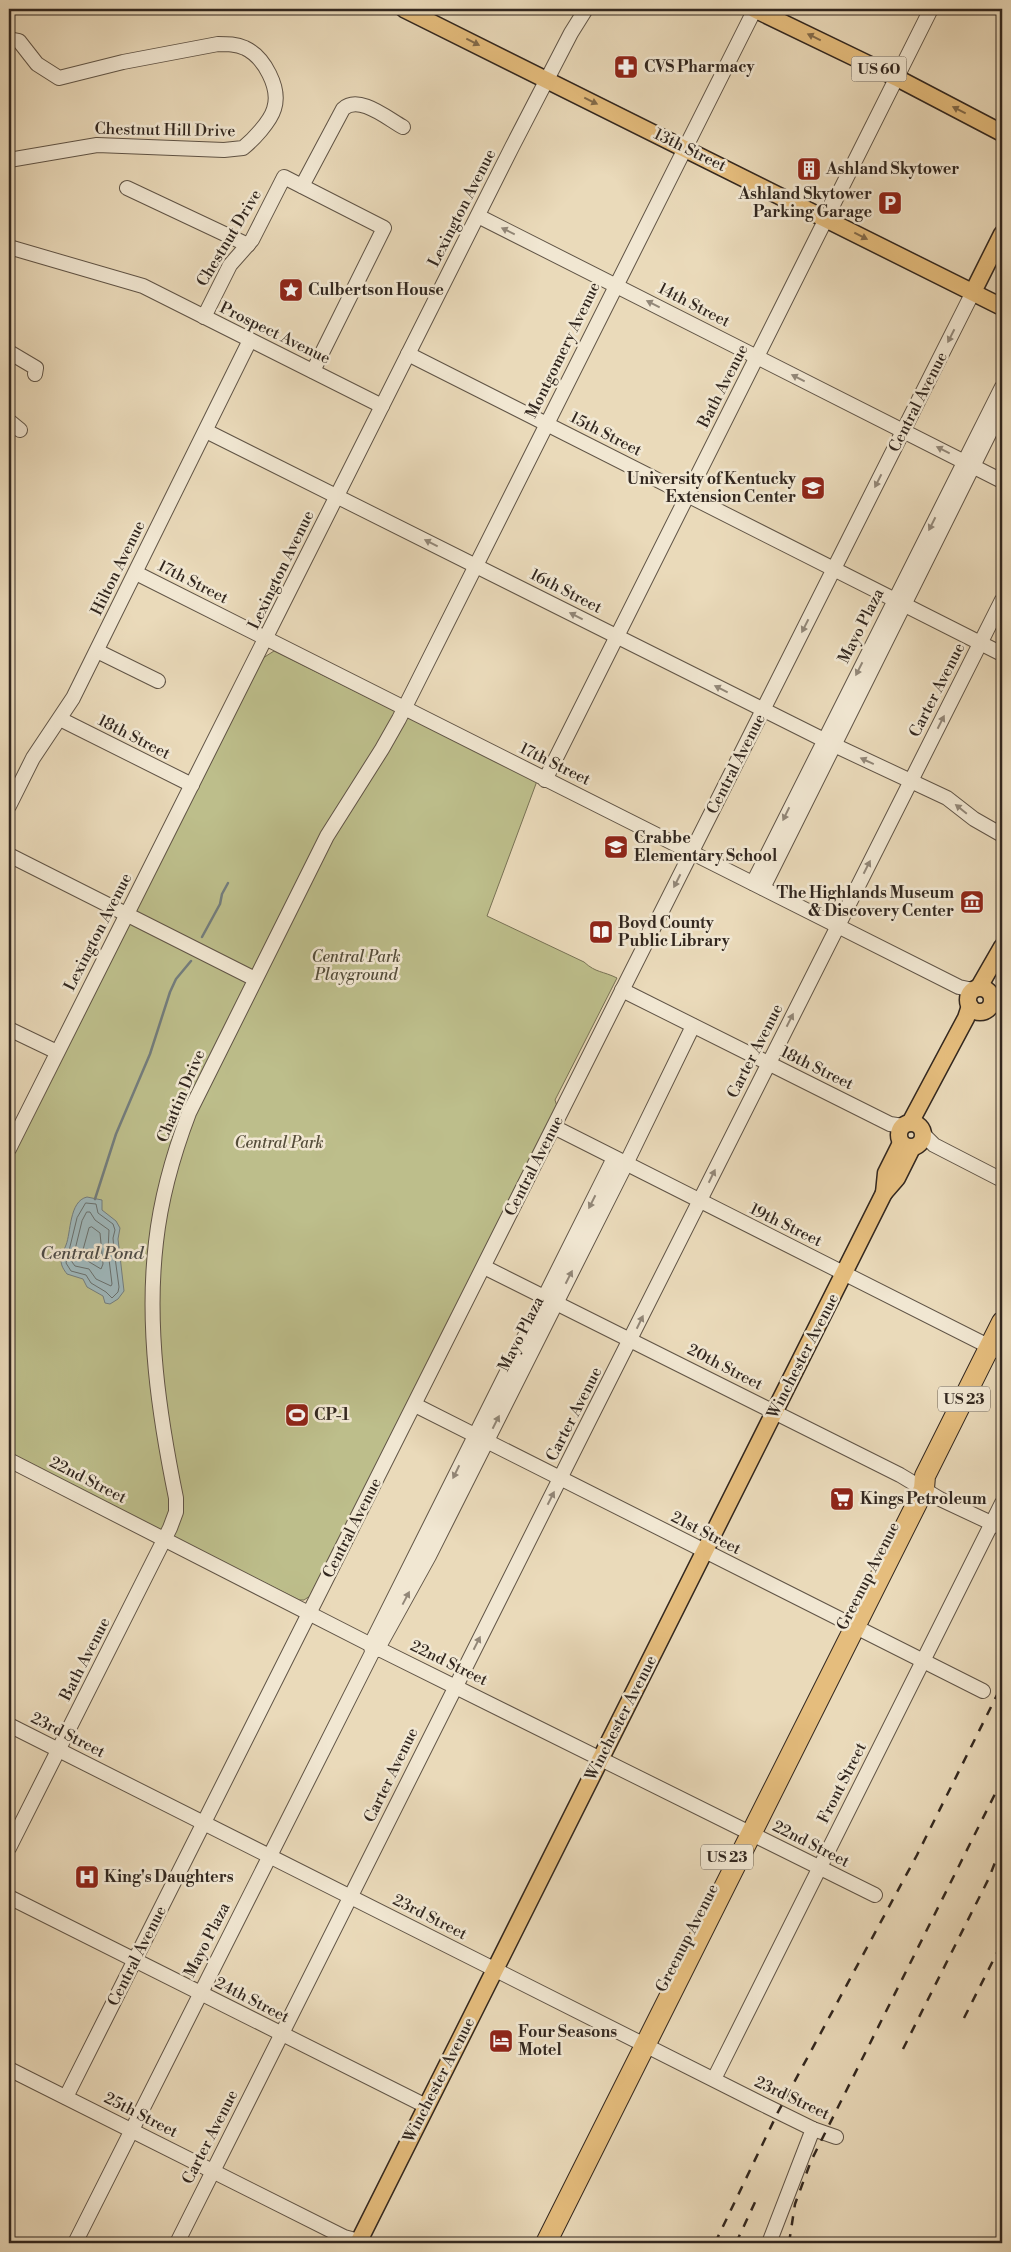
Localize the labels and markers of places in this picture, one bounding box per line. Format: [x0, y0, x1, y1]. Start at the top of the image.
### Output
pharmacy icon: CVS Pharmacy [613, 54, 639, 80]
place label: CVS Pharmacy [644, 57, 756, 77]
building icon: Ashland Skytower [796, 156, 822, 182]
place label: Ashland Skytower [825, 159, 959, 179]
place label: Ashland Skytower Parking Garage [738, 184, 872, 222]
parking icon: Ashland Skytower Parking Garage [877, 190, 903, 216]
place icon: Culbertson House [278, 277, 304, 303]
place label: Culbertson House [308, 280, 444, 300]
place label: University of Kentucky Extension Center [627, 469, 797, 507]
school or university icon: University of Kentucky Extension Center [800, 475, 826, 501]
place label: Crabbe Elementary School [634, 828, 778, 866]
school or university icon: Crabbe Elementary School [603, 834, 629, 860]
place label: The Highlands Museum & Discovery Center [777, 883, 954, 921]
museum icon: The Highlands Museum & Discovery Center [959, 889, 985, 915]
place label: Boyd County Public Library [618, 913, 731, 951]
library icon: Boyd County Public Library [588, 919, 614, 945]
sports icon: CP-1 [284, 1402, 310, 1428]
place label: CP-1 [314, 1405, 350, 1425]
supermarket icon: Kings Petroleum [829, 1486, 855, 1512]
place label: Kings Petroleum [860, 1489, 987, 1509]
hospital icon: King's Daughters [74, 1864, 100, 1890]
place label: King's Daughters [104, 1867, 234, 1887]
place label: Four Seasons Motel [518, 2022, 617, 2060]
hotel icon: Four Seasons Motel [488, 2028, 514, 2054]

